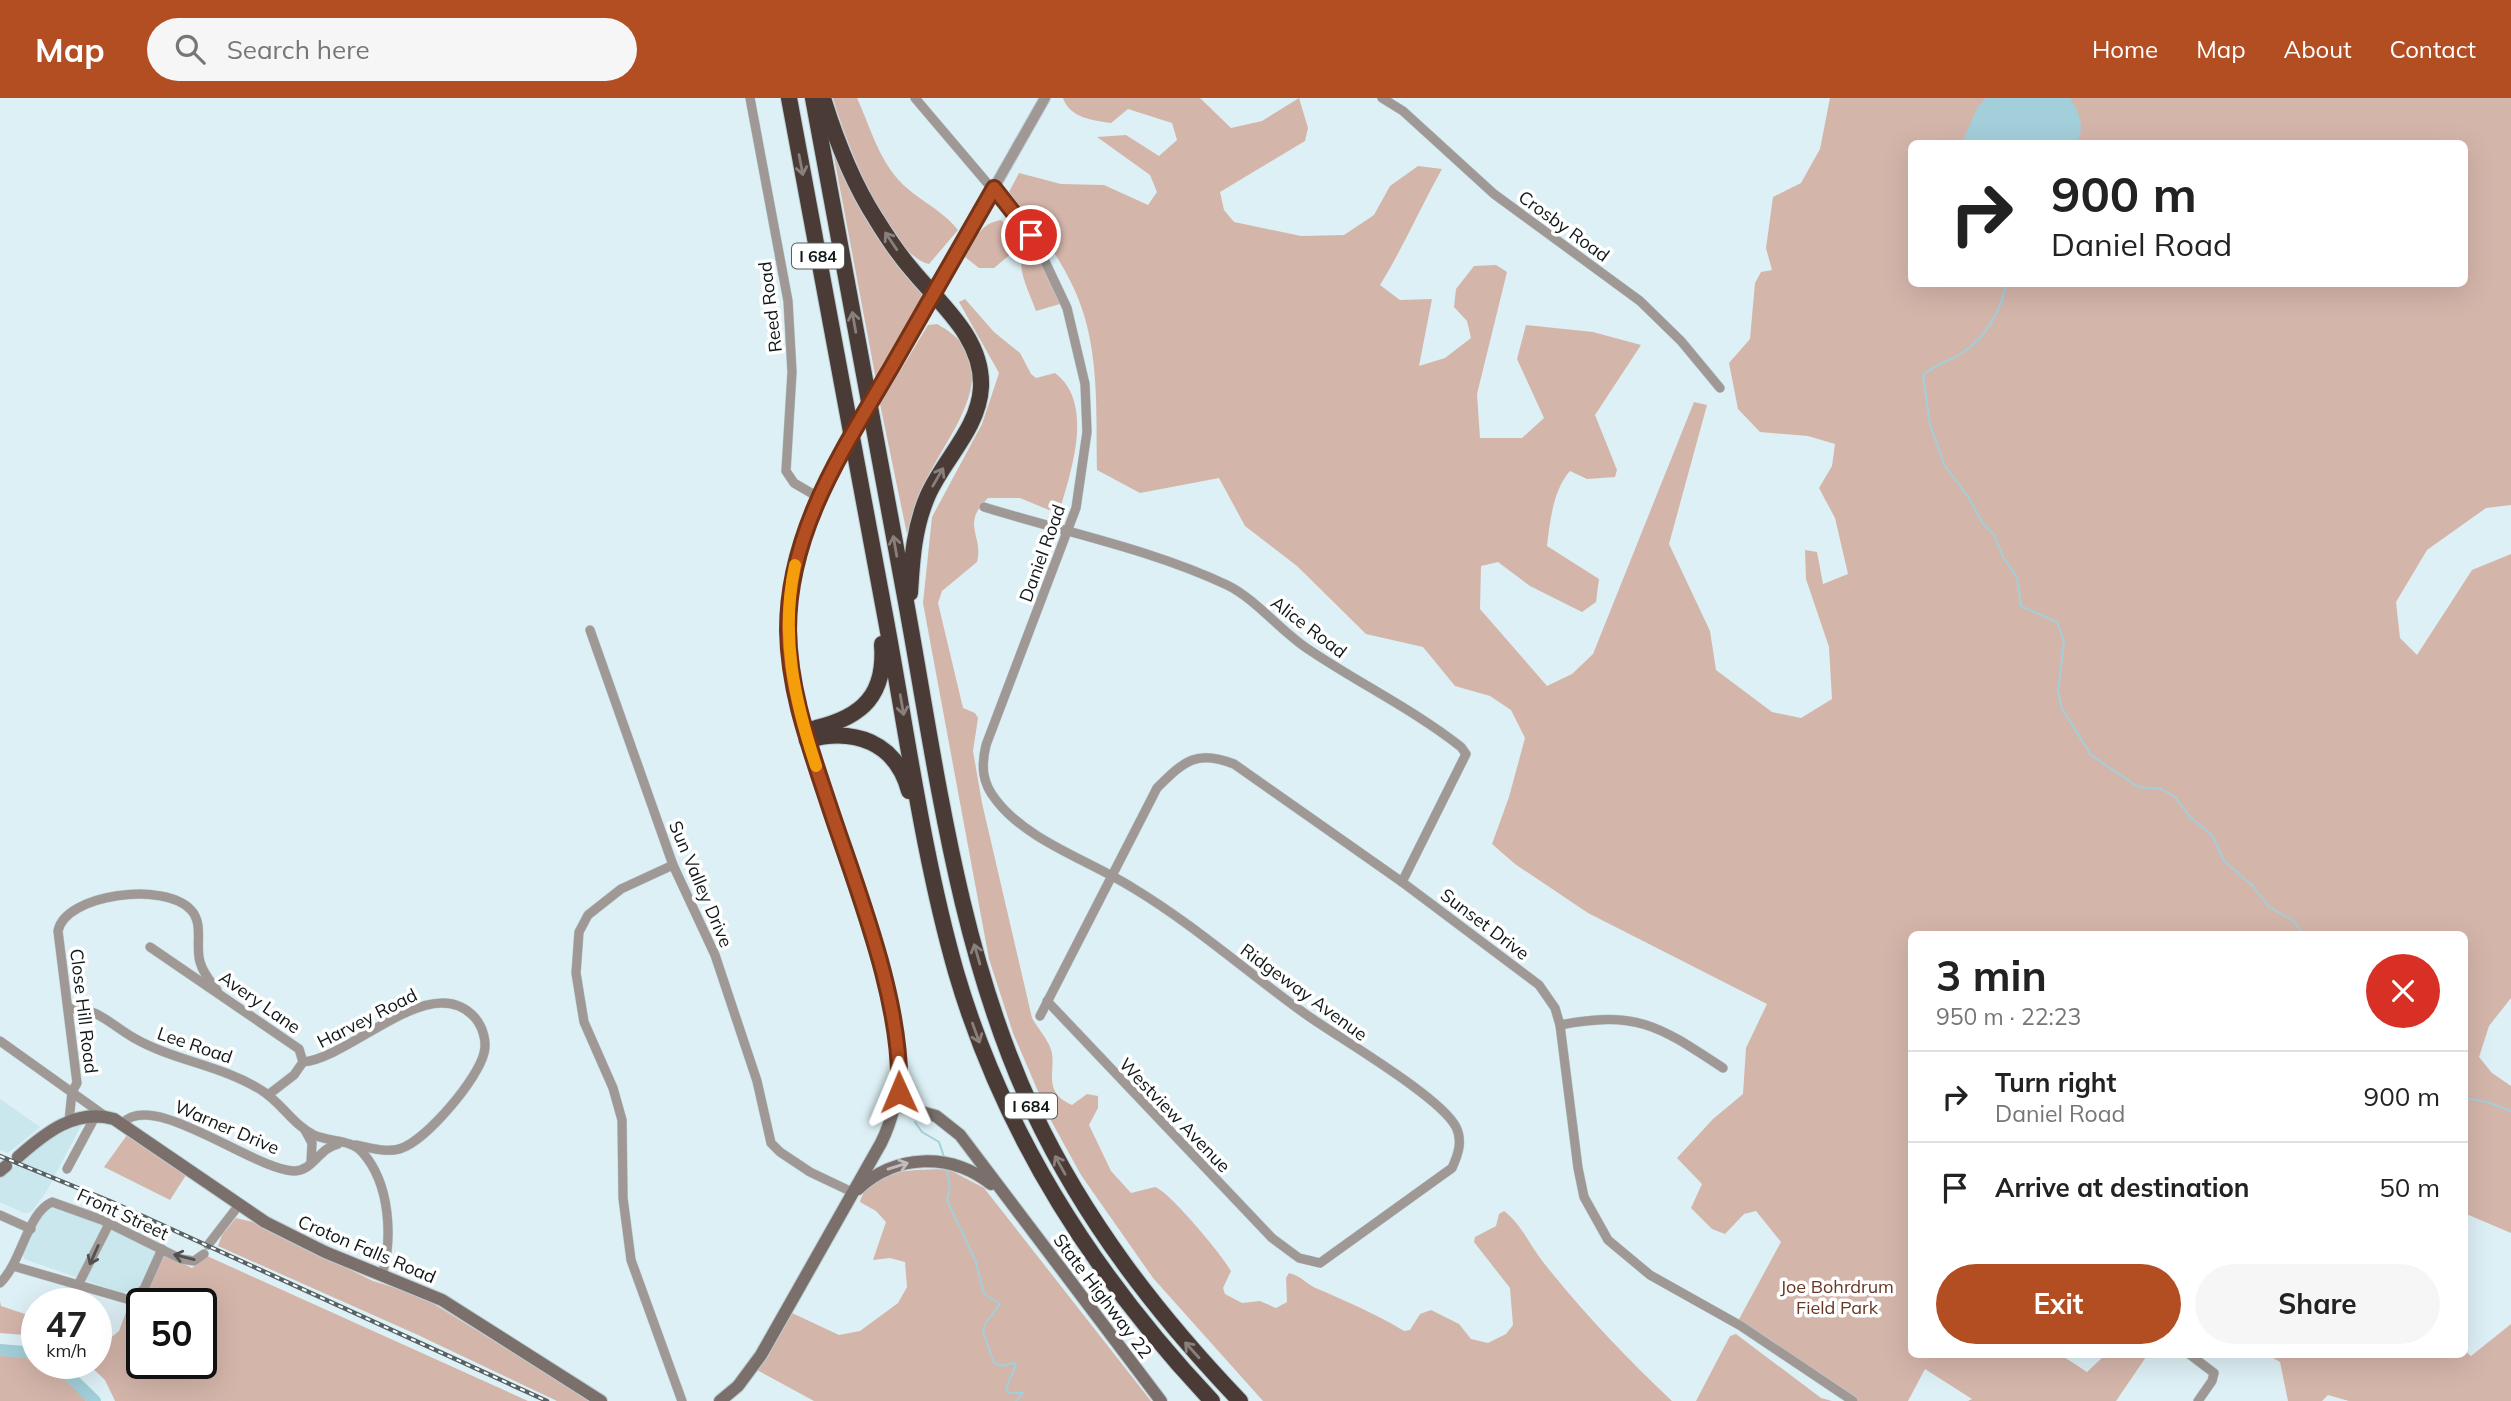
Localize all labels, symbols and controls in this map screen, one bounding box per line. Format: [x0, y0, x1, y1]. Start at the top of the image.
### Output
search box [147, 18, 637, 81]
text: Map [35, 29, 105, 70]
icon: search [171, 30, 209, 68]
text: Search here [227, 33, 370, 66]
text: Home [2092, 34, 2158, 64]
text: Map [2196, 34, 2246, 64]
text: About [2284, 34, 2352, 64]
text: Contact [2390, 34, 2476, 64]
one-way arrow [795, 153, 808, 176]
text: 900 m [2051, 163, 2197, 224]
icon: right [1936, 168, 2027, 259]
street label: Crosby Road [1514, 185, 1614, 267]
pin [1001, 205, 1061, 265]
icon: arrive [1012, 216, 1050, 254]
text: Daniel Road [2051, 224, 2232, 264]
one-way arrow [884, 232, 898, 252]
road number: I 684 [792, 244, 844, 268]
street label: Reed Road [753, 260, 787, 354]
one-way arrow [847, 312, 860, 334]
one-way arrow [931, 467, 945, 487]
street label: Daniel Road [1014, 501, 1070, 605]
one-way arrow [888, 535, 902, 558]
street label: Alice Road [1266, 591, 1352, 663]
one-way arrow [895, 693, 909, 716]
street label: Sun Valley Drive [664, 817, 738, 951]
street label: Sunset Drive [1436, 883, 1534, 965]
street label: Ridgeway Avenue [1236, 938, 1372, 1046]
one-way arrow [970, 943, 983, 965]
street label: Close Hill Road [65, 947, 103, 1075]
text: 3 min [1936, 949, 2047, 1002]
button: close [2366, 954, 2440, 1028]
street label: Avery Lane [215, 966, 305, 1038]
street label: Harvey Road [313, 983, 421, 1053]
text: 950 m · 22:23 [1936, 1002, 2081, 1031]
street label: Lee Road [154, 1021, 236, 1069]
one-way arrow [971, 1021, 984, 1043]
street label: Westview Avenue [1114, 1053, 1236, 1177]
position arrow [862, 1055, 936, 1129]
text: Turn right [1995, 1066, 2116, 1099]
icon: right [1936, 1078, 1974, 1116]
text: 900 m [2364, 1080, 2440, 1113]
road number: I 684 [1005, 1094, 1057, 1118]
street label: Warner Drive [171, 1095, 283, 1159]
text: Daniel Road [1995, 1099, 2125, 1128]
one-way arrow [1053, 1155, 1067, 1175]
one-way arrow [886, 1159, 908, 1171]
icon: arrive [1936, 1169, 1974, 1207]
text: Arrive at destination [1995, 1171, 2250, 1204]
text: 50 m [2379, 1171, 2440, 1204]
street label: Front Street [74, 1183, 172, 1245]
street label: Croton Falls Road [295, 1210, 439, 1288]
street label: State Highway 22 [1049, 1229, 1157, 1363]
one-way arrow [87, 1244, 100, 1266]
one-way arrow [173, 1250, 195, 1263]
button: Exit [1936, 1264, 2181, 1344]
button: Share [2195, 1264, 2440, 1344]
park label: Joe Bohrdrum Field Park [1780, 1275, 1894, 1319]
speed limit sign: 50 [126, 1288, 217, 1379]
text: 47 [45, 1302, 88, 1346]
text: km/h [46, 1339, 87, 1362]
one-way arrow [1184, 1341, 1200, 1359]

